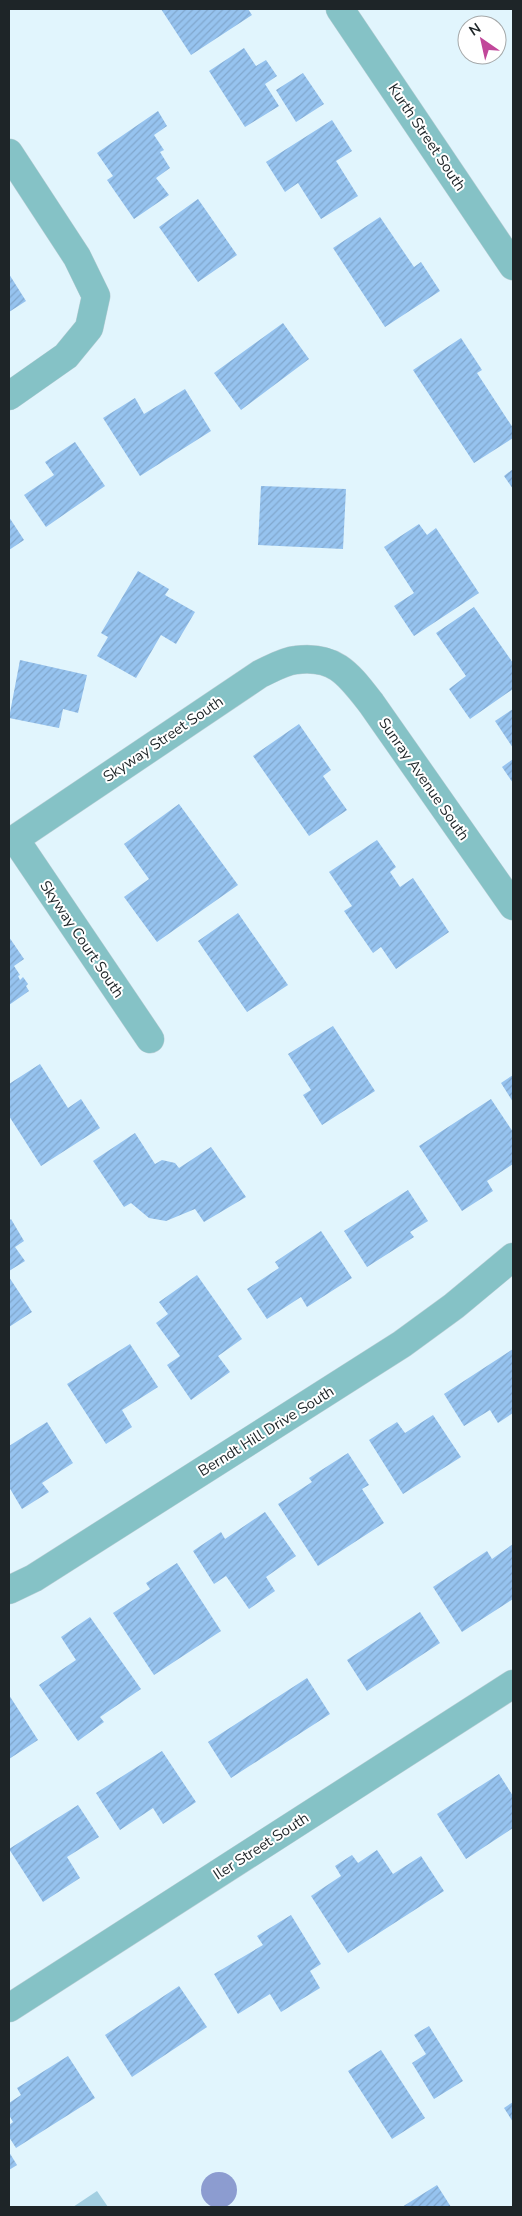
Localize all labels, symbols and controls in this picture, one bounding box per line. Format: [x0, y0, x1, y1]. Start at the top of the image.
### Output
north arrow [457, 15, 507, 65]
text: N [465, 19, 485, 40]
street label: Kurth Street South [384, 79, 470, 195]
street label: Skyway Street South [99, 691, 227, 787]
street label: Sunray Avenue South [374, 714, 474, 844]
street label: Skyway Court South [35, 876, 129, 1002]
street label: Berndt Hill Drive South [194, 1381, 338, 1481]
street label: Iler Street South [209, 1808, 313, 1884]

